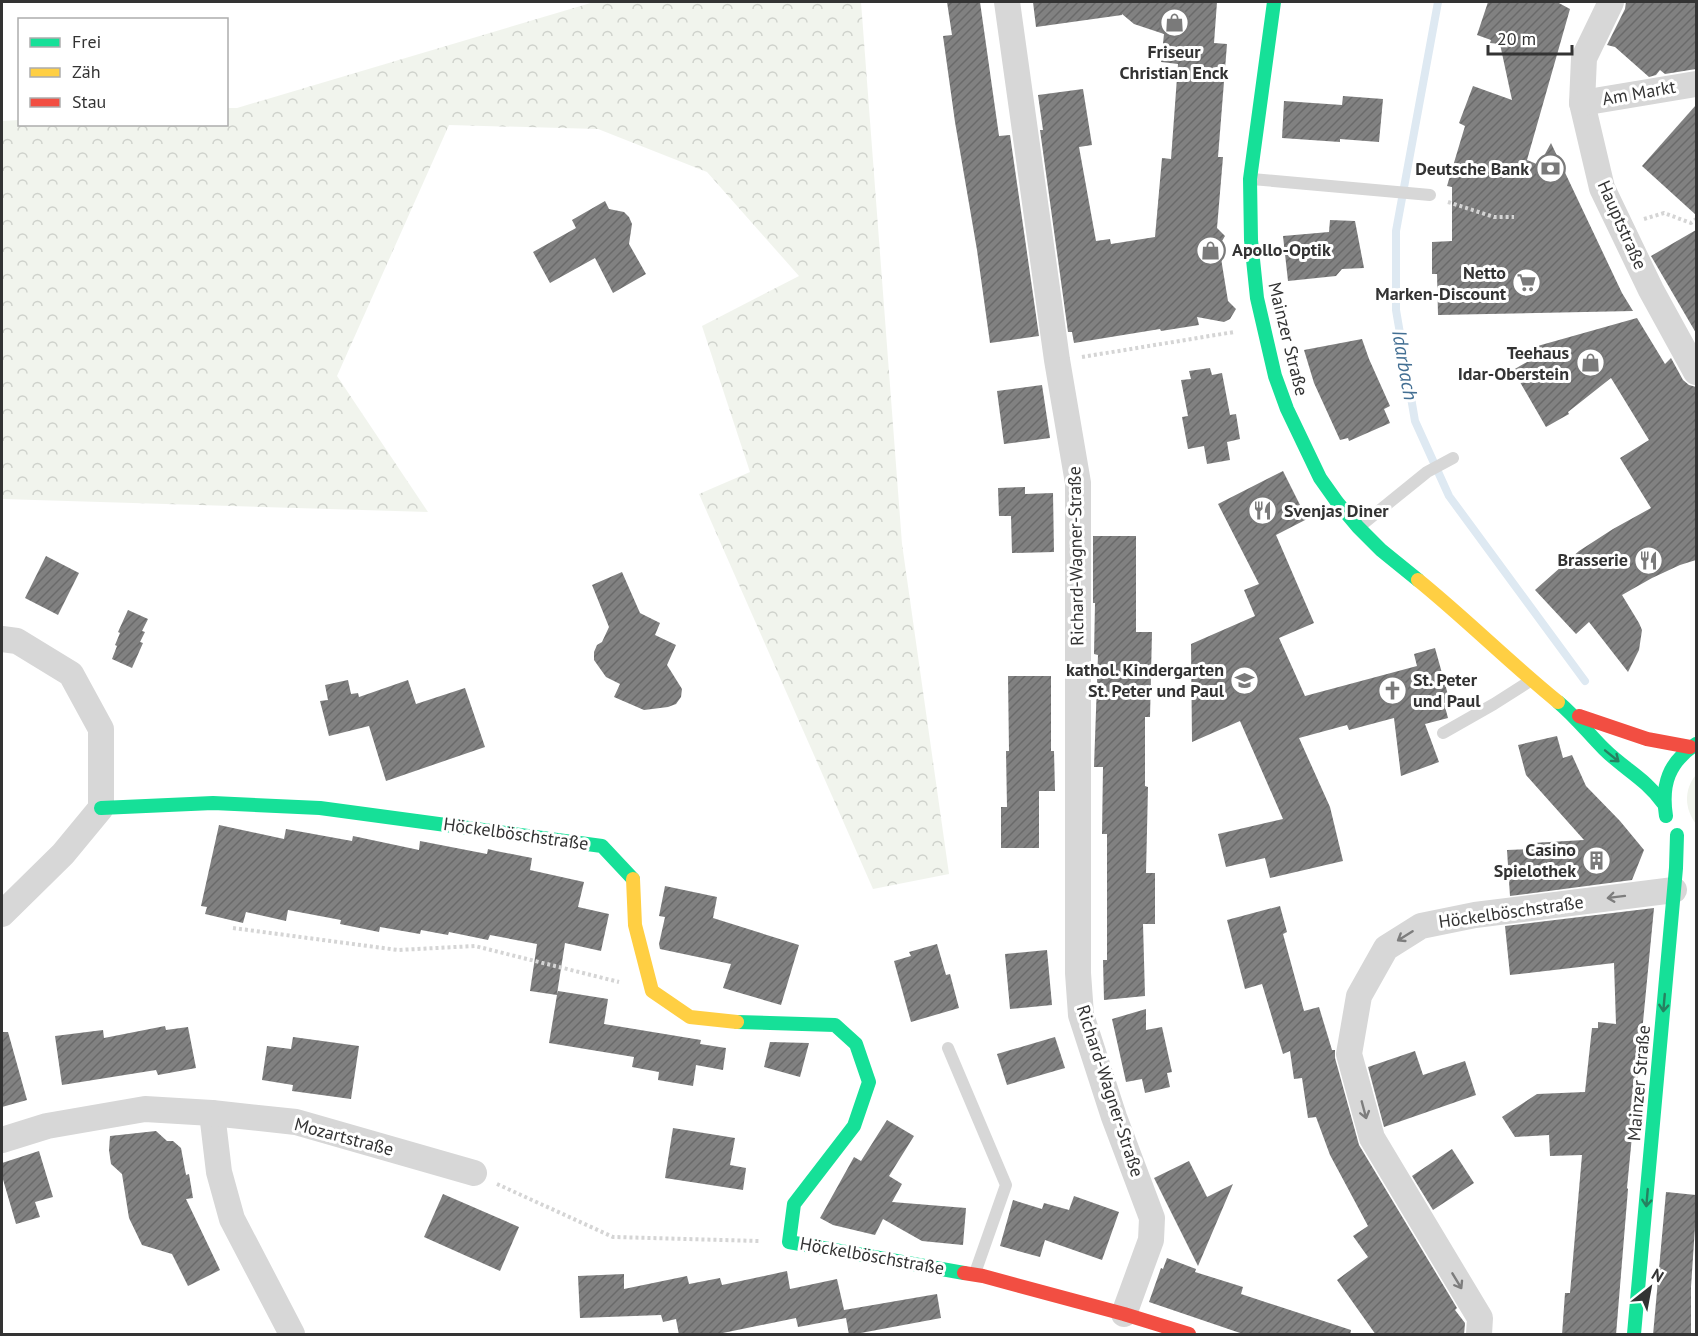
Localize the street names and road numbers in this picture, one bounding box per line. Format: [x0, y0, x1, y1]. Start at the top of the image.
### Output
street label: Am Markt [1600, 75, 1677, 110]
street label: Hauptstraße [1593, 177, 1652, 273]
street label: Mainzer Straße [1263, 280, 1314, 398]
street label: Richard-Wagner-Straße [1062, 466, 1089, 646]
street label: Höckelböschstraße [442, 812, 590, 855]
street label: Höckelböschstraße [1437, 890, 1585, 933]
street label: Richard-Wagner-Straße [1072, 1002, 1149, 1180]
street label: Mainzer Straße [1622, 1024, 1655, 1142]
street label: Mozartstraße [292, 1112, 396, 1161]
street label: Höckelböschstraße [798, 1231, 946, 1280]

